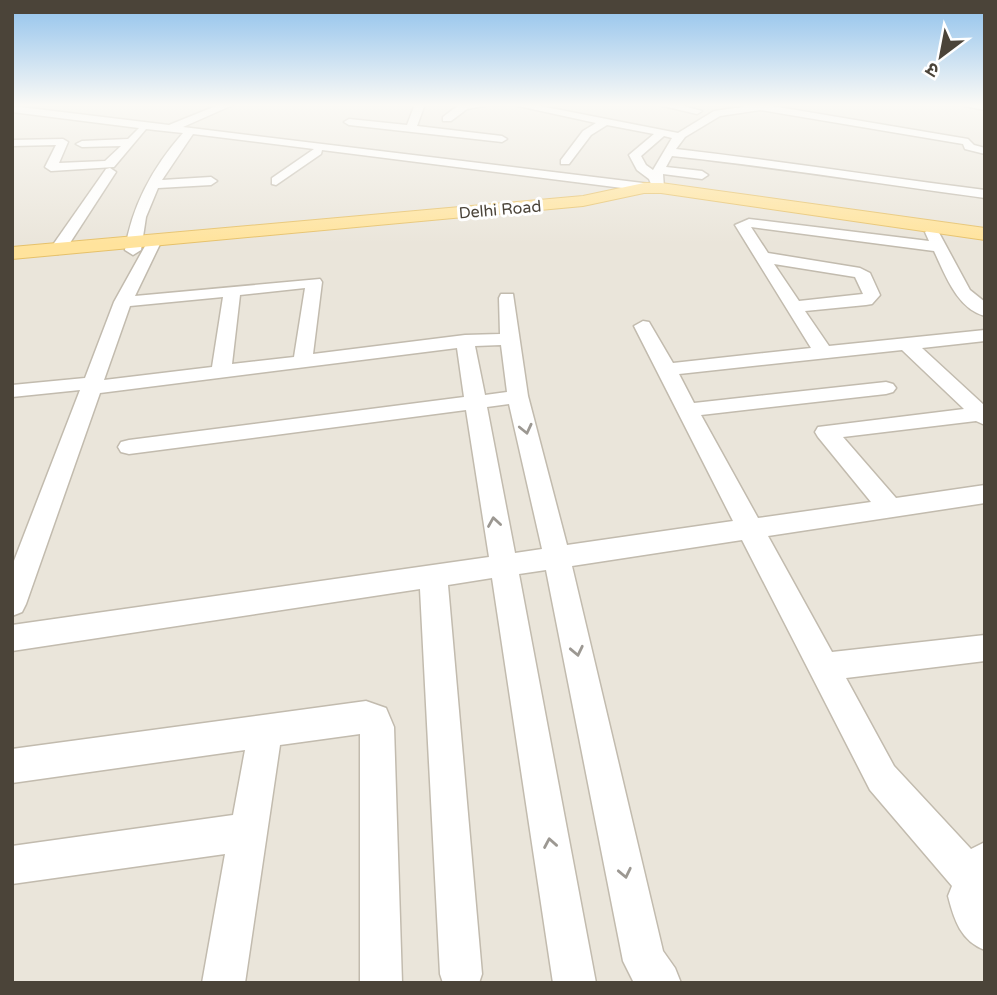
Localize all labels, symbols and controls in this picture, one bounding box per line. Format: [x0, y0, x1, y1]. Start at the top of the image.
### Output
north arrow [906, 21, 976, 91]
text: उ [921, 57, 943, 82]
street label: Delhi Road [458, 196, 542, 224]
one-way arrow [518, 423, 532, 435]
one-way arrow [487, 517, 502, 528]
one-way arrow [569, 645, 583, 657]
one-way arrow [543, 837, 558, 849]
one-way arrow [617, 867, 632, 879]

